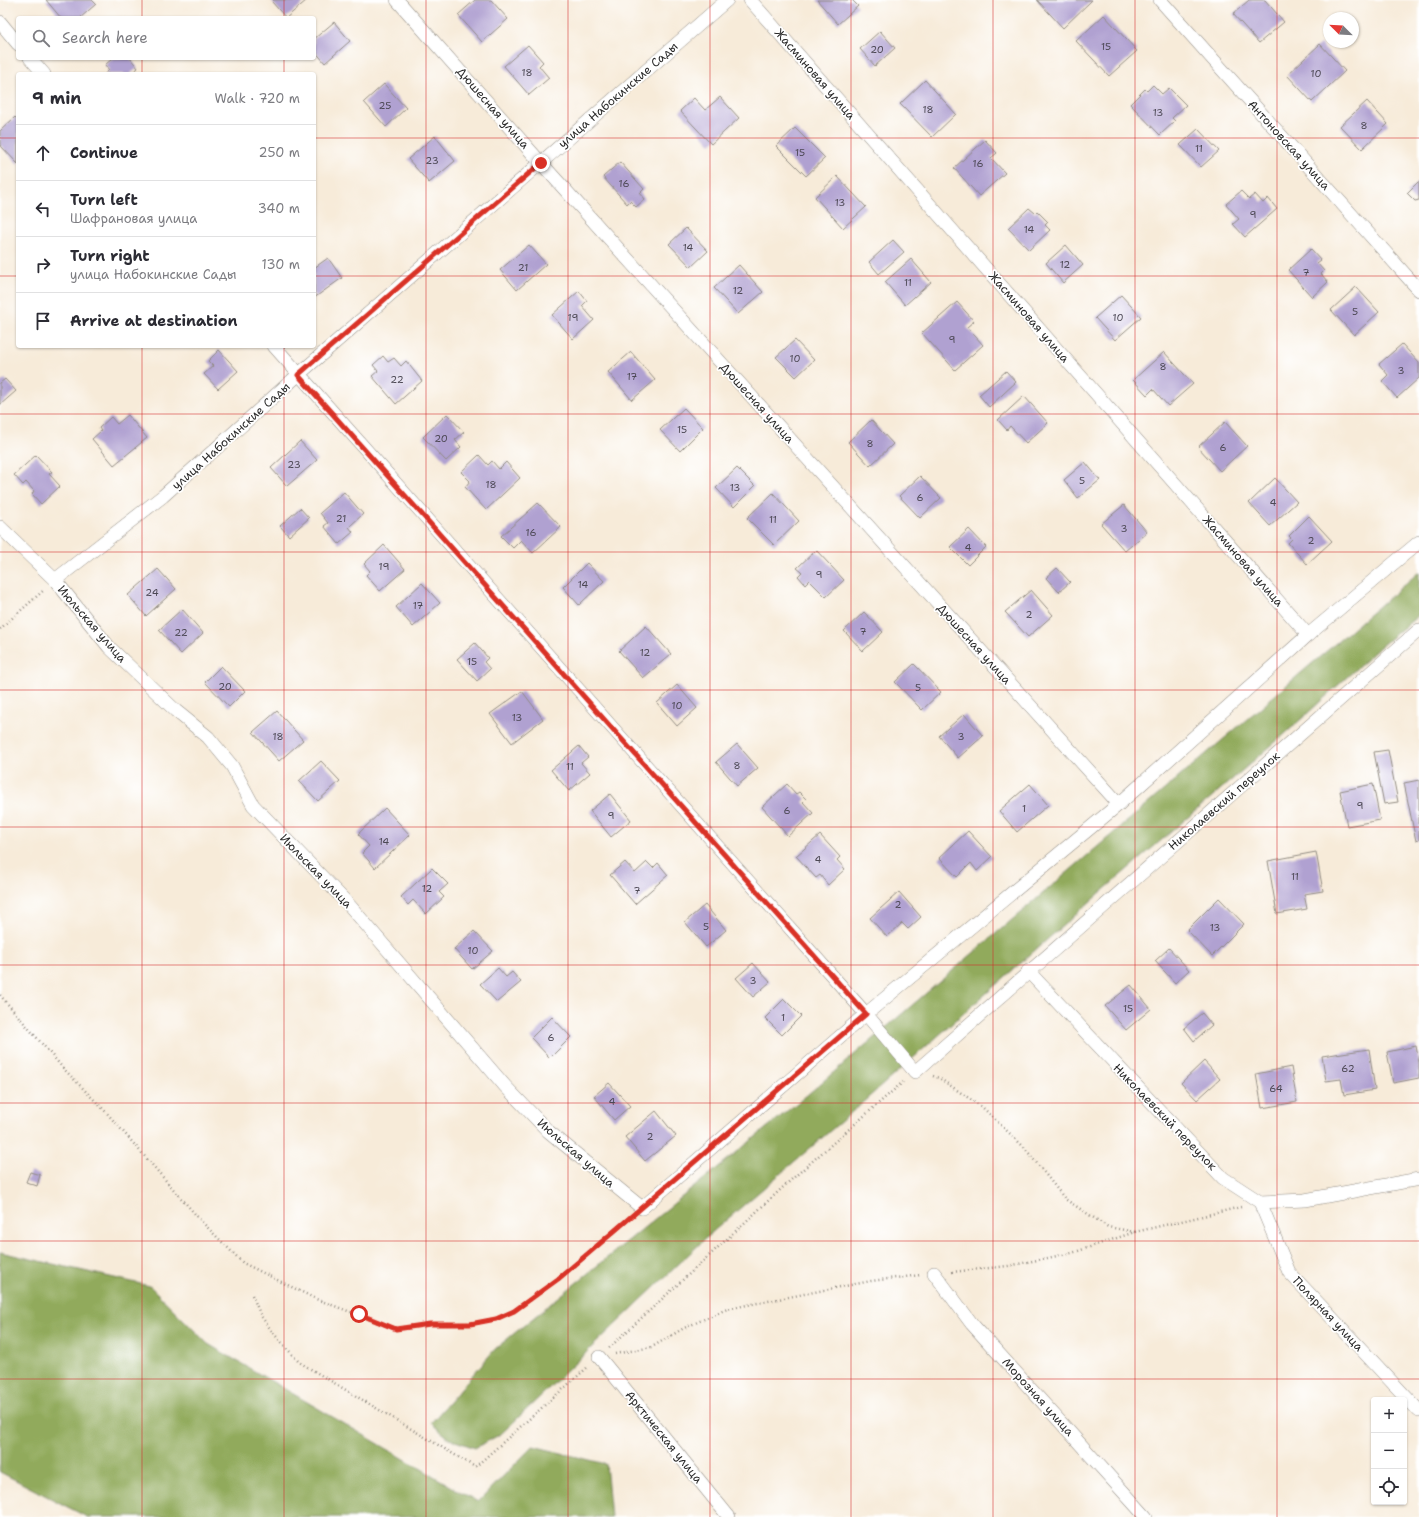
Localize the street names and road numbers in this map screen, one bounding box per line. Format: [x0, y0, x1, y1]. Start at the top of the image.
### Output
street label: Жасминовая улица [771, 25, 859, 123]
street label: улица Набокинские Сады [555, 39, 681, 151]
street label: Дюшесная улица [453, 64, 533, 153]
street label: Антоновская улица [1244, 97, 1334, 194]
street label: Жасминовая улица [985, 268, 1073, 366]
street label: Дюшесная улица [716, 359, 798, 447]
street label: улица Набокинские Сады [169, 379, 293, 493]
street label: Жасминовая улица [1199, 512, 1287, 610]
street label: Июльская улица [54, 582, 130, 666]
street label: Дюшесная улица [933, 600, 1015, 688]
street label: Николаевский переулок [1165, 748, 1284, 854]
street label: Июльская улица [276, 830, 356, 912]
street label: Николаевский переулок [1110, 1060, 1221, 1174]
street label: Июльская улица [534, 1115, 618, 1191]
street label: Полярная улица [1289, 1273, 1367, 1355]
street label: Морозная улица [999, 1354, 1078, 1440]
street label: Арктическая улица [622, 1387, 707, 1487]

